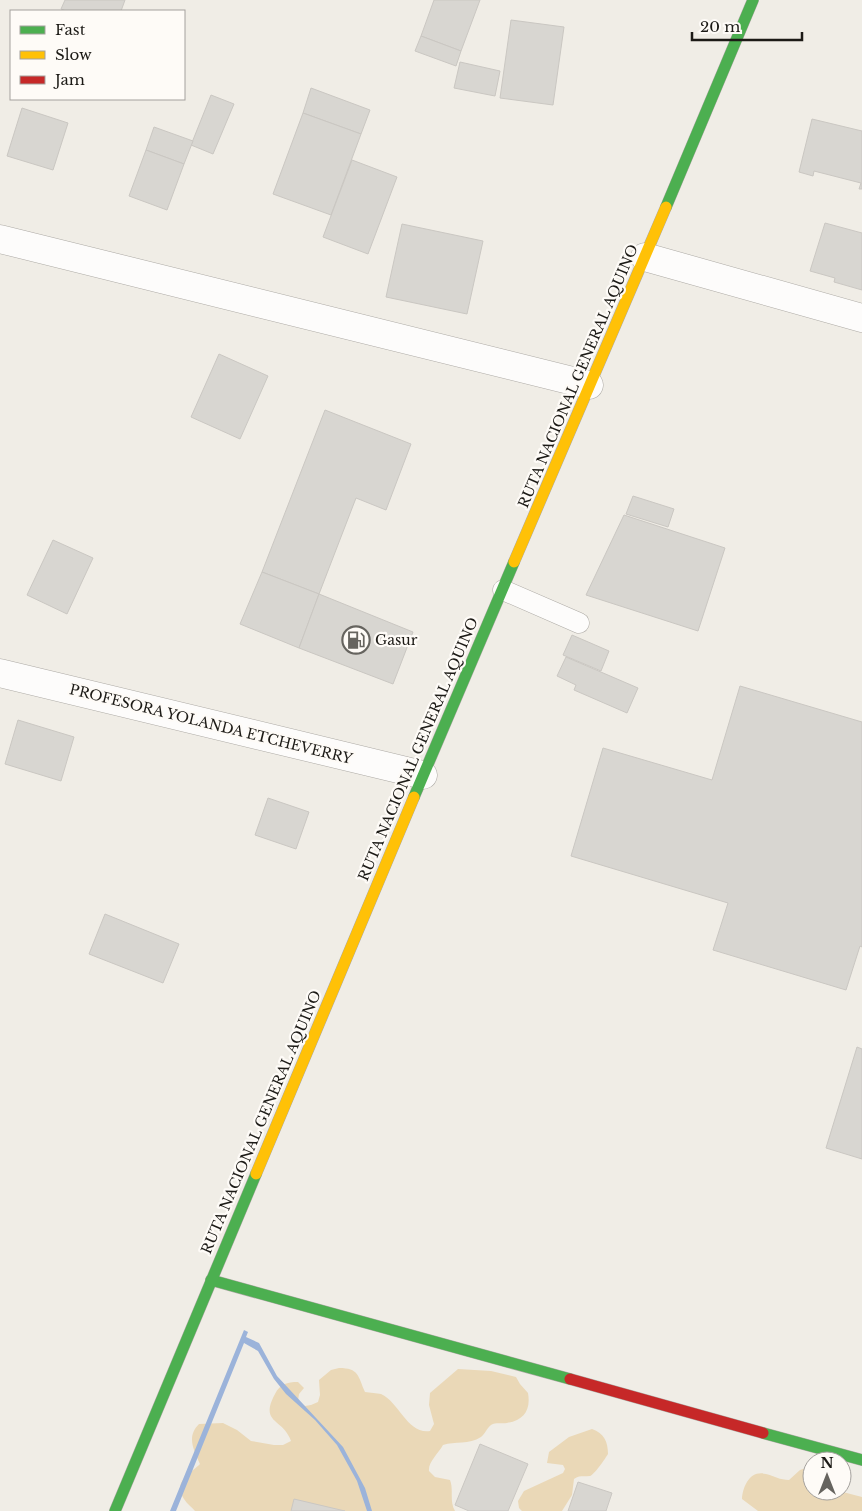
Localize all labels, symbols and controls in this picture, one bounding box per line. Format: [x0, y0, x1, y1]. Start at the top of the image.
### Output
legend [10, 10, 185, 100]
scale bar [692, 10, 802, 42]
text: 20 m [700, 17, 740, 36]
text: Fast [55, 20, 86, 39]
text: Slow [55, 45, 92, 64]
text: Jam [53, 70, 85, 89]
street label: RUTA NACIONAL GENERAL AQUINO [514, 242, 642, 510]
street label: RUTA NACIONAL GENERAL AQUINO [354, 615, 482, 883]
fuel station icon: Gasur [341, 625, 371, 655]
place label: Gasur [375, 631, 418, 649]
street label: PROFESORA YOLANDA ETCHEVERRY [68, 680, 355, 768]
street label: RUTA NACIONAL GENERAL AQUINO [197, 988, 325, 1256]
north arrow [802, 1451, 852, 1501]
text: N [820, 1454, 834, 1472]

